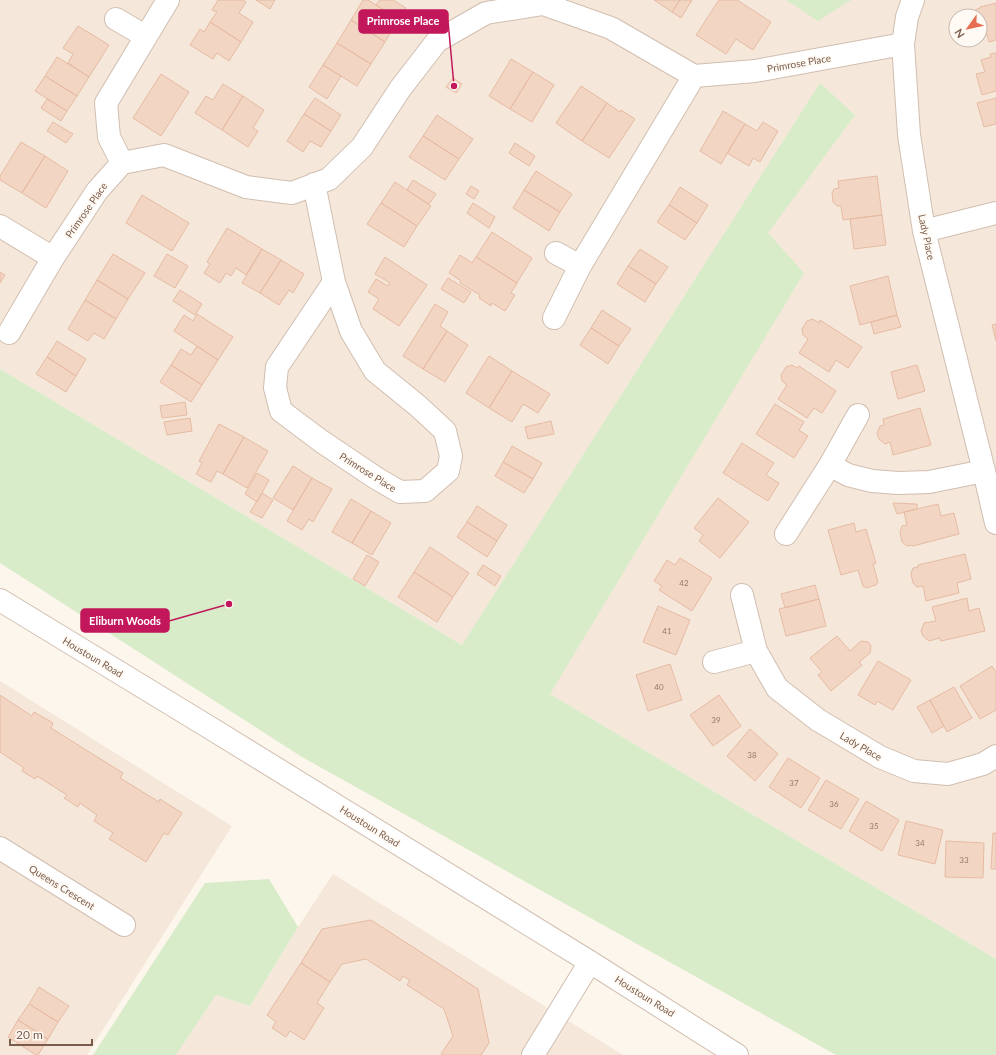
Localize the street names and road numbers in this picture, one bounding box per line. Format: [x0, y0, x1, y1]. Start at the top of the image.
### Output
street label: Primrose Place [766, 51, 832, 75]
street label: Primrose Place [63, 180, 109, 240]
street label: Lady Place [916, 213, 938, 261]
street label: Primrose Place [337, 450, 399, 494]
street label: Houstoun Road [61, 634, 125, 680]
street label: Lady Place [838, 729, 884, 763]
street label: Houstoun Road [338, 803, 402, 849]
street label: Queens Crescent [27, 862, 97, 912]
street label: Houstoun Road [613, 973, 677, 1019]

